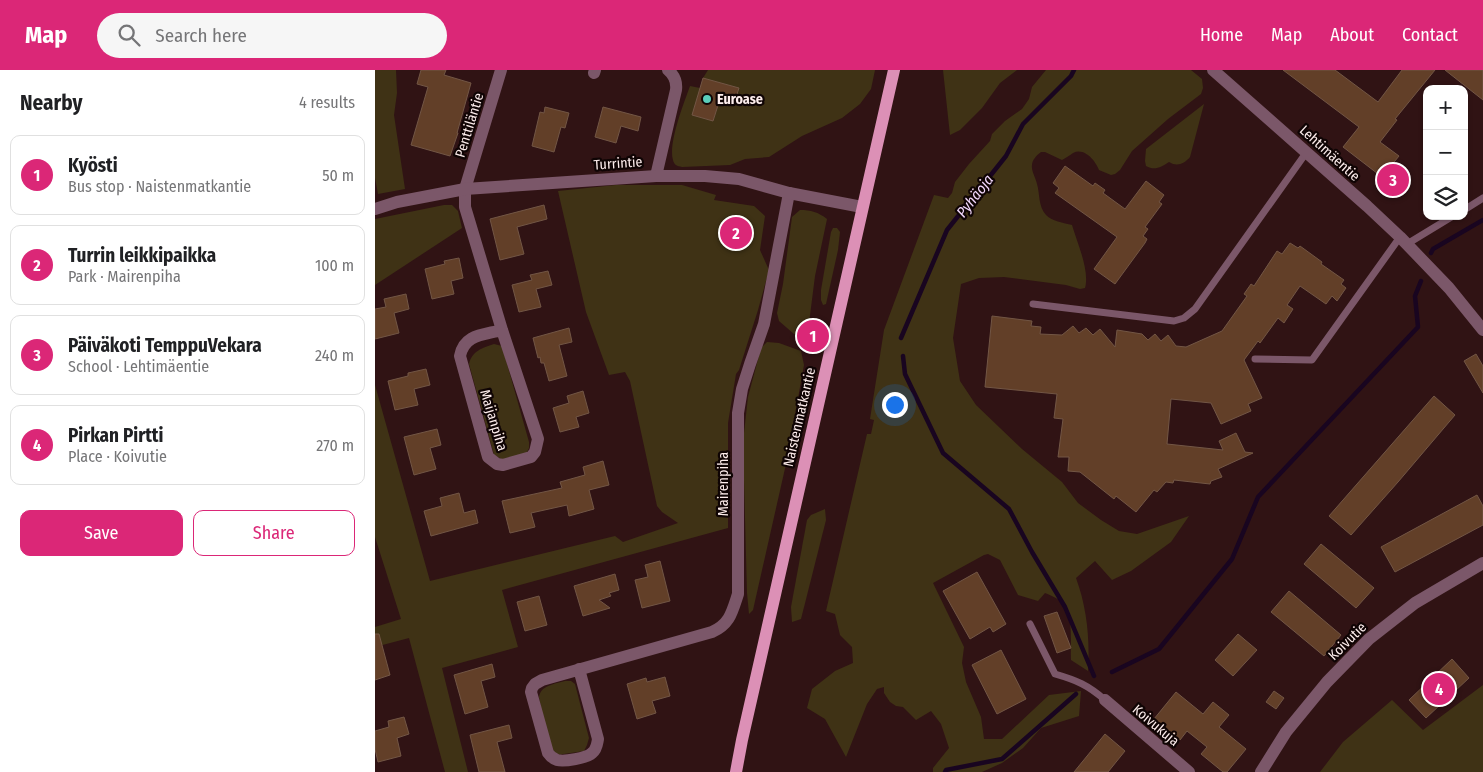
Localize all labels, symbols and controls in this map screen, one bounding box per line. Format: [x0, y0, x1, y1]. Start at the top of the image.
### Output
search box [97, 13, 447, 58]
text: Map [25, 21, 67, 49]
icon: search [115, 21, 143, 49]
text: Search here [155, 24, 247, 47]
text: Home [1200, 24, 1243, 46]
text: Map [1271, 24, 1302, 46]
text: About [1330, 24, 1374, 46]
text: Contact [1402, 24, 1458, 46]
map controls [1423, 85, 1468, 220]
button: + [1423, 85, 1468, 130]
text: Nearby [20, 90, 82, 116]
street label: Penttiläntie [452, 91, 487, 160]
place label: Euroase [717, 91, 763, 108]
text: 4 results [299, 93, 355, 112]
marker: Euroase [701, 93, 713, 105]
street label: Lehtimäentie [1296, 122, 1363, 185]
button: − [1423, 130, 1468, 175]
street label: Turrintie [593, 153, 643, 174]
text: Kyösti [68, 154, 118, 177]
pin: 3 [1377, 161, 1409, 199]
text: 1 [34, 166, 40, 185]
text: 50 m [322, 166, 354, 185]
water label: Pyhäoja [953, 171, 997, 221]
button: layers [1423, 175, 1468, 220]
text: Bus stop · Naistenmatkantie [68, 177, 251, 196]
pin: 2 [720, 214, 752, 252]
text: Turrin leikkipaikka [68, 244, 216, 267]
text: 2 [33, 256, 41, 275]
text: 100 m [315, 256, 354, 275]
text: Park · Mairenpiha [68, 267, 181, 286]
pin: 1 [797, 317, 829, 355]
text: Päiväkoti TemppuVekara [68, 334, 262, 357]
text: 3 [33, 346, 41, 365]
text: 240 m [315, 346, 354, 365]
text: School · Lehtimäentie [68, 357, 209, 376]
street label: Naistenmatkantie [780, 366, 819, 468]
street label: Maijanpiha [476, 387, 511, 453]
your location [882, 392, 908, 418]
text: Pirkan Pirtti [68, 424, 163, 447]
text: 4 [33, 436, 41, 455]
text: 270 m [316, 436, 354, 455]
text: Place · Koivutie [68, 447, 167, 466]
street label: Mairenpiha [715, 452, 732, 516]
button: Save [20, 510, 183, 556]
button: Share [193, 510, 355, 556]
street label: Koivutie [1325, 619, 1370, 664]
pin: 4 [1423, 670, 1455, 708]
street label: Koivukuja [1129, 701, 1183, 750]

